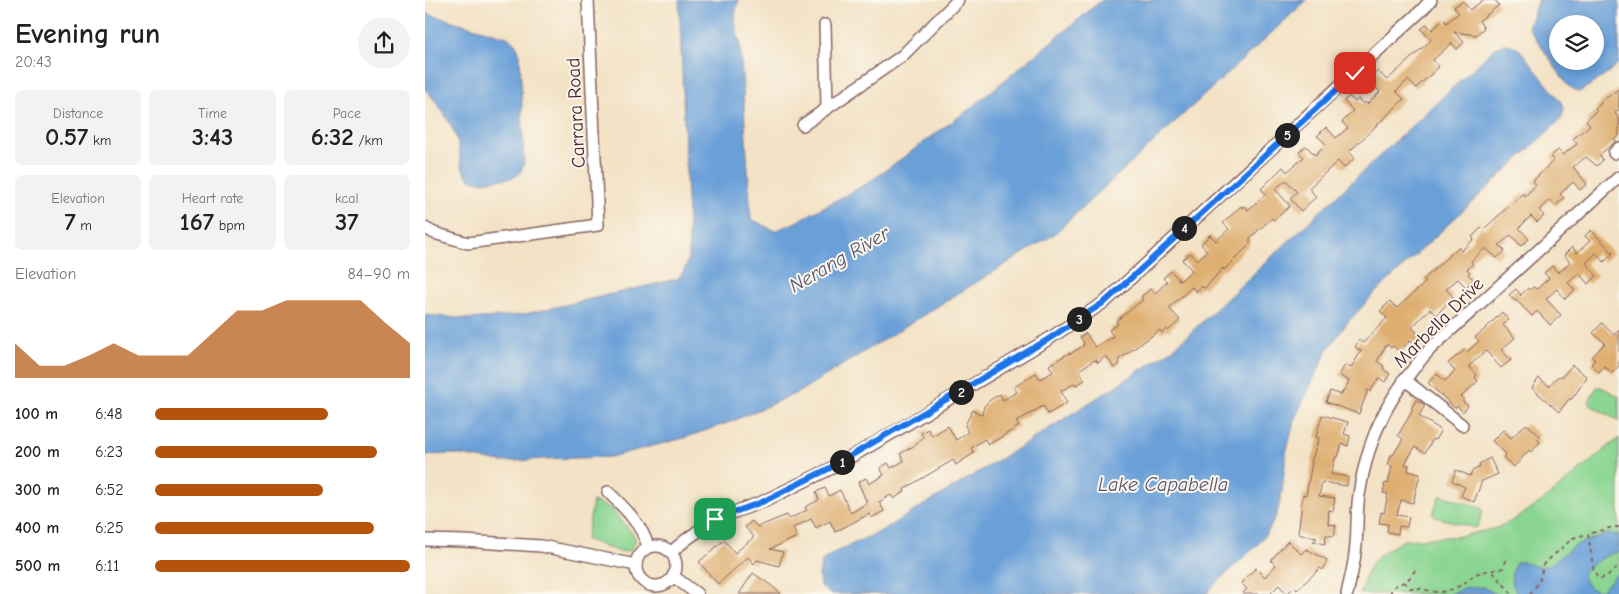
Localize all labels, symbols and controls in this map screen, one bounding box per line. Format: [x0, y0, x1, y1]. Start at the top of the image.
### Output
map controls [1549, 15, 1604, 70]
button: layers [1549, 15, 1604, 70]
button: share [358, 17, 410, 69]
text: Evening run [15, 18, 160, 50]
pin [1334, 52, 1376, 94]
text: 20:43 [15, 53, 52, 71]
street label: Carrara Road [562, 57, 590, 169]
icon: check [1341, 59, 1369, 87]
text: Distance [53, 105, 103, 122]
text: Time [198, 105, 227, 122]
text: Pace [333, 105, 361, 122]
text: 0.57 [45, 122, 88, 151]
text: 3:43 [192, 122, 233, 151]
text: 6:32 [311, 122, 354, 151]
pin: 5 [1275, 122, 1299, 148]
text: 5 [1284, 127, 1291, 144]
text: km [88, 132, 111, 149]
text: /km [354, 132, 383, 149]
text: Elevation [51, 190, 105, 207]
text: Heart rate [182, 190, 243, 207]
text: kcal [335, 190, 359, 207]
text: 7 [64, 207, 76, 236]
text: 167 [180, 207, 214, 236]
text: 37 [335, 207, 359, 236]
pin: 4 [1171, 216, 1197, 240]
text: m [76, 217, 92, 234]
text: bpm [214, 217, 245, 234]
text: 4 [1181, 220, 1188, 237]
water label: Nerang River [785, 221, 894, 297]
text: Elevation [15, 265, 76, 283]
text: 84–90 m [348, 265, 410, 283]
street label: Marbella Drive [1389, 273, 1488, 372]
pin: 3 [1067, 306, 1091, 332]
text: 3 [1076, 311, 1083, 328]
pin: 2 [949, 380, 973, 404]
text: 2 [958, 384, 965, 401]
text: 100 m [15, 405, 58, 423]
text: 6:48 [95, 405, 123, 423]
text: 200 m [15, 443, 60, 461]
text: 6:23 [95, 443, 123, 461]
pin: 1 [829, 450, 855, 474]
text: 1 [840, 454, 845, 471]
water label: Lake Capabella [1098, 473, 1228, 496]
text: 300 m [15, 481, 60, 499]
text: 6:52 [95, 481, 124, 499]
pin [694, 498, 736, 540]
icon: arrive [701, 505, 729, 533]
text: 400 m [15, 519, 59, 537]
text: 6:25 [95, 519, 124, 537]
text: 500 m [15, 557, 60, 575]
text: 6:11 [95, 557, 119, 575]

